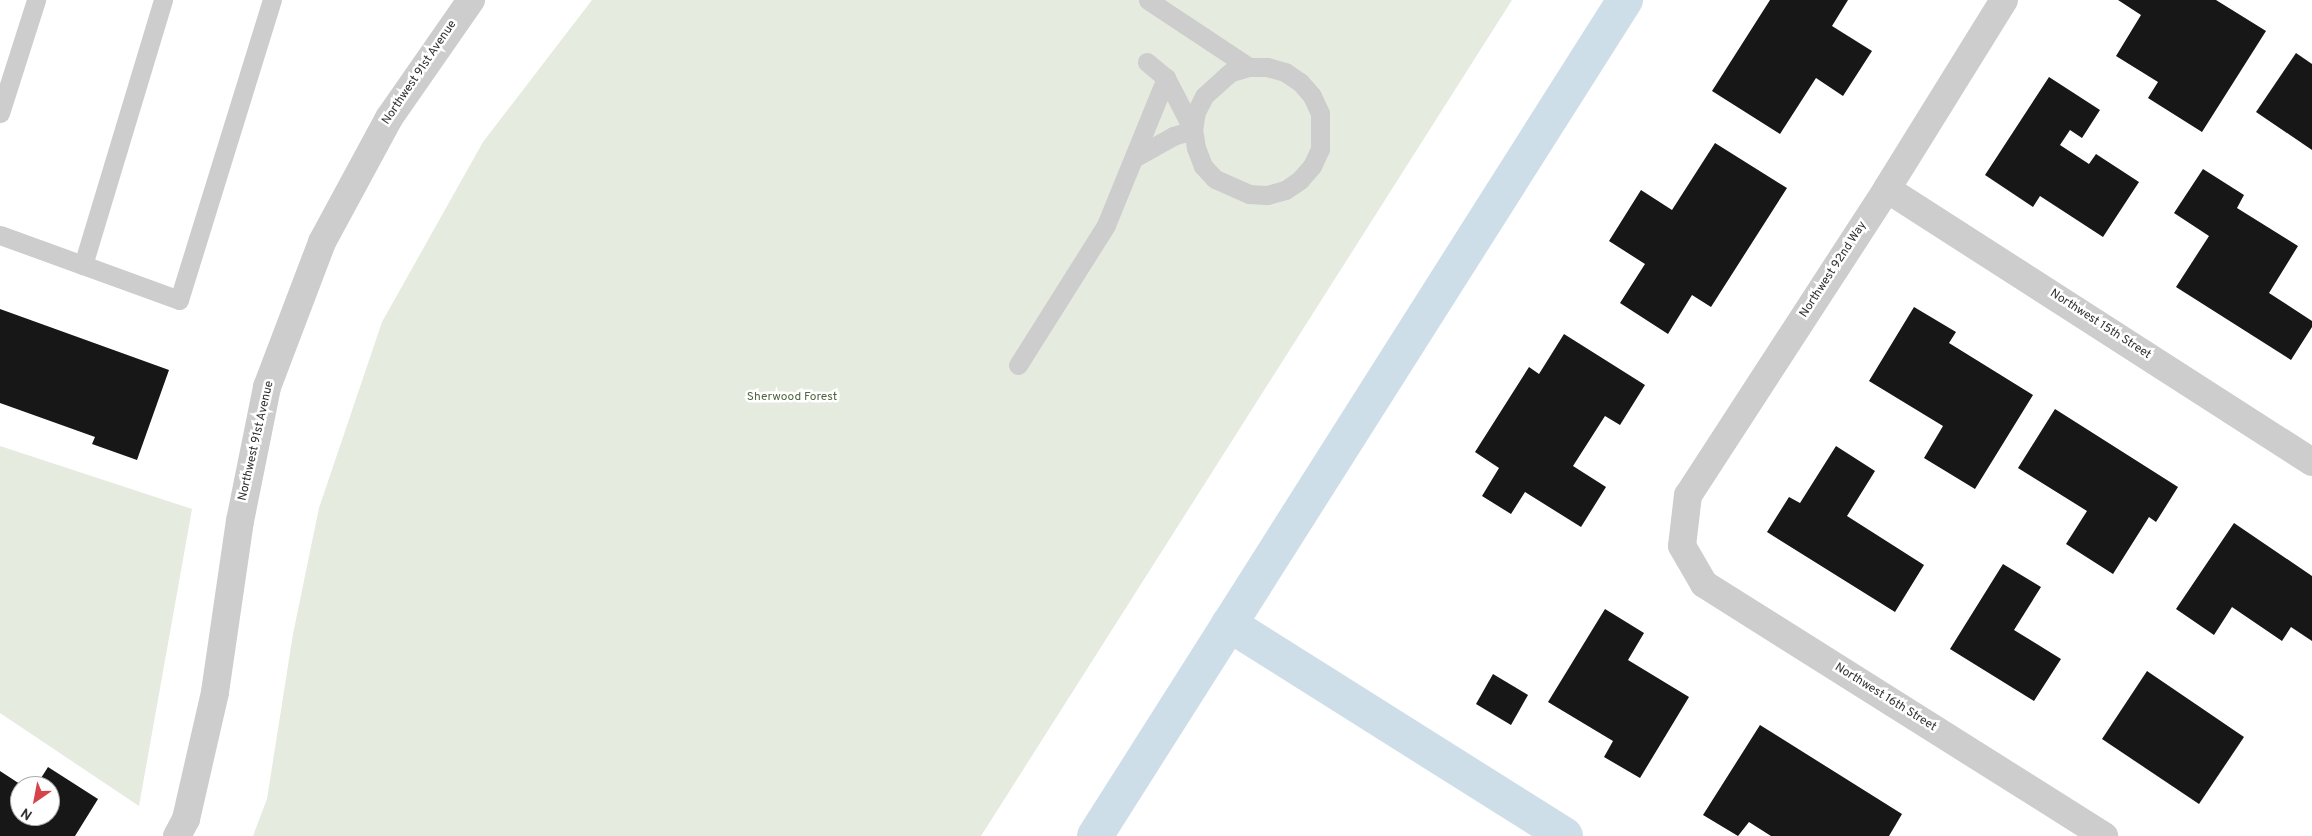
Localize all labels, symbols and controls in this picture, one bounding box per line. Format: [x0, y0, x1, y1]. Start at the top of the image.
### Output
street label: Northwest 91st Avenue [380, 18, 460, 128]
street label: Northwest 92nd Way [1797, 219, 1871, 321]
street label: Northwest 15th Street [2047, 287, 2153, 363]
street label: Northwest 91st Avenue [236, 379, 278, 503]
park label: Sherwood Forest [747, 391, 837, 405]
street label: Northwest 16th Street [1832, 661, 1938, 735]
north arrow [10, 776, 60, 826]
text: N [18, 803, 36, 823]

